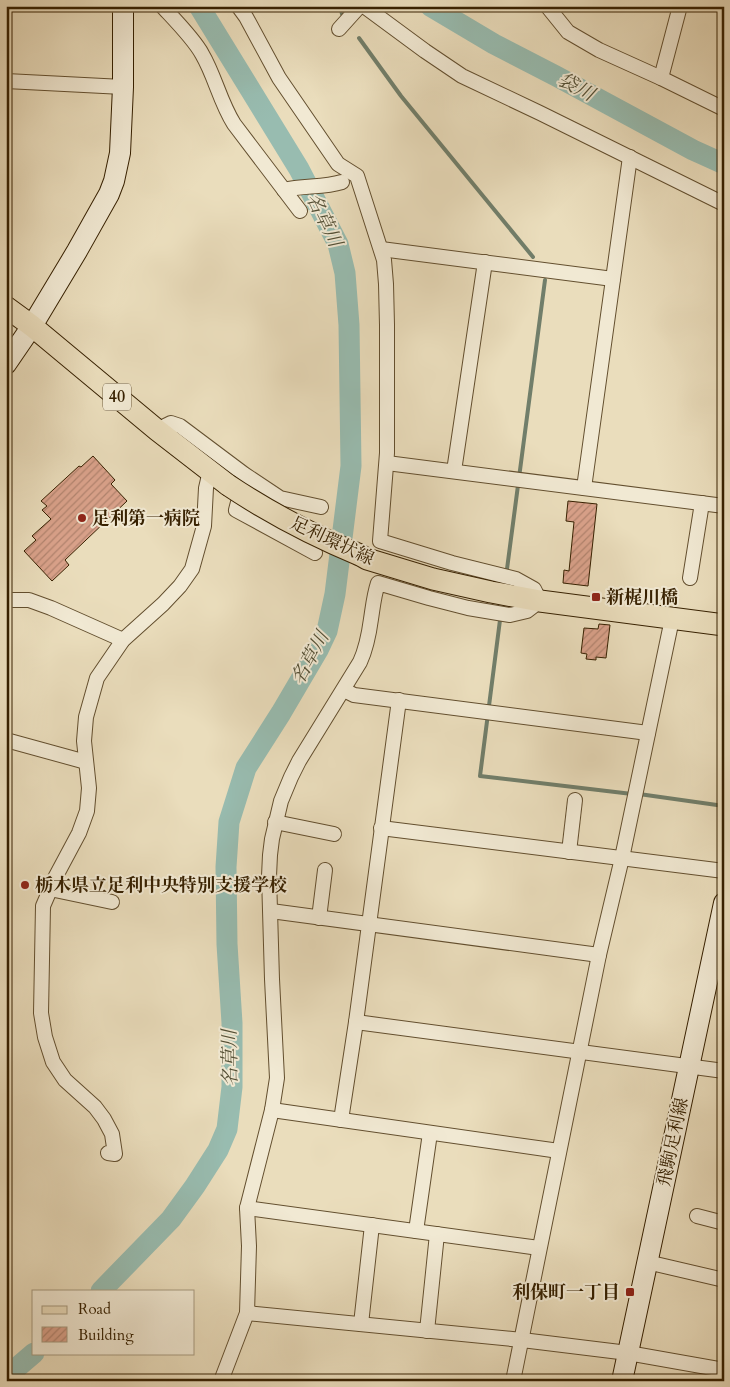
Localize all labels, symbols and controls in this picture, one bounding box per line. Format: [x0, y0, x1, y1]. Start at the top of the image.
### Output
water label: 袋川 [553, 67, 601, 108]
water label: 名草川 [300, 189, 349, 253]
road number: 40 [103, 384, 131, 411]
place label: 足利第一病院 [92, 506, 200, 531]
street label: 足利環状線 [286, 511, 378, 571]
marker: 足利第一病院 [76, 512, 88, 524]
place label: 新梶川橋 [606, 585, 678, 610]
marker: 新梶川橋 [590, 591, 602, 603]
water label: 名草川 [285, 625, 336, 689]
place label: 栃木県立足利中央特別支援学校 [35, 873, 287, 898]
marker: 栃木県立足利中央特別支援学校 [19, 879, 31, 891]
water label: 名草川 [216, 1027, 243, 1087]
street label: 飛駒足利線 [651, 1095, 695, 1189]
place label: 利保町一丁目 [512, 1280, 620, 1305]
marker: 利保町一丁目 [624, 1286, 636, 1298]
legend [32, 1290, 195, 1354]
text: Road [78, 1299, 111, 1319]
text: Building [78, 1325, 134, 1345]

